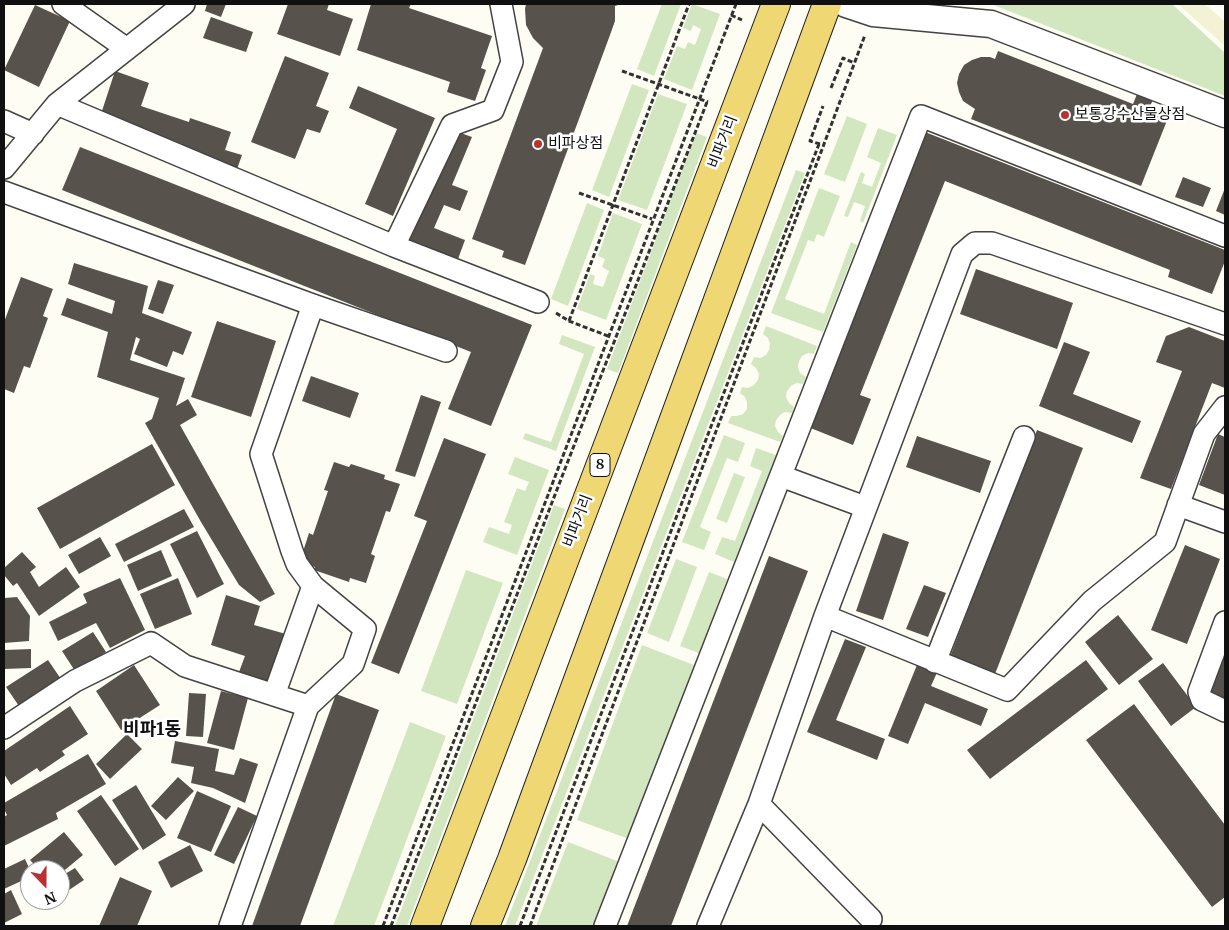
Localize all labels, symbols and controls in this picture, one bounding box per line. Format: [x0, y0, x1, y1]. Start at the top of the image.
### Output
place label: 보통강수산물상점 [1075, 106, 1185, 124]
marker: 보통강수산물상점 [1059, 109, 1071, 121]
street label: 비파거리 [705, 113, 741, 171]
place label: 비파상점 [548, 135, 603, 153]
marker: 비파상점 [532, 138, 544, 150]
road number: 8 [590, 454, 610, 476]
street label: 비파거리 [560, 492, 596, 550]
district label: 비파1동 [123, 719, 181, 741]
north arrow [20, 860, 70, 910]
text: N [42, 888, 59, 908]

